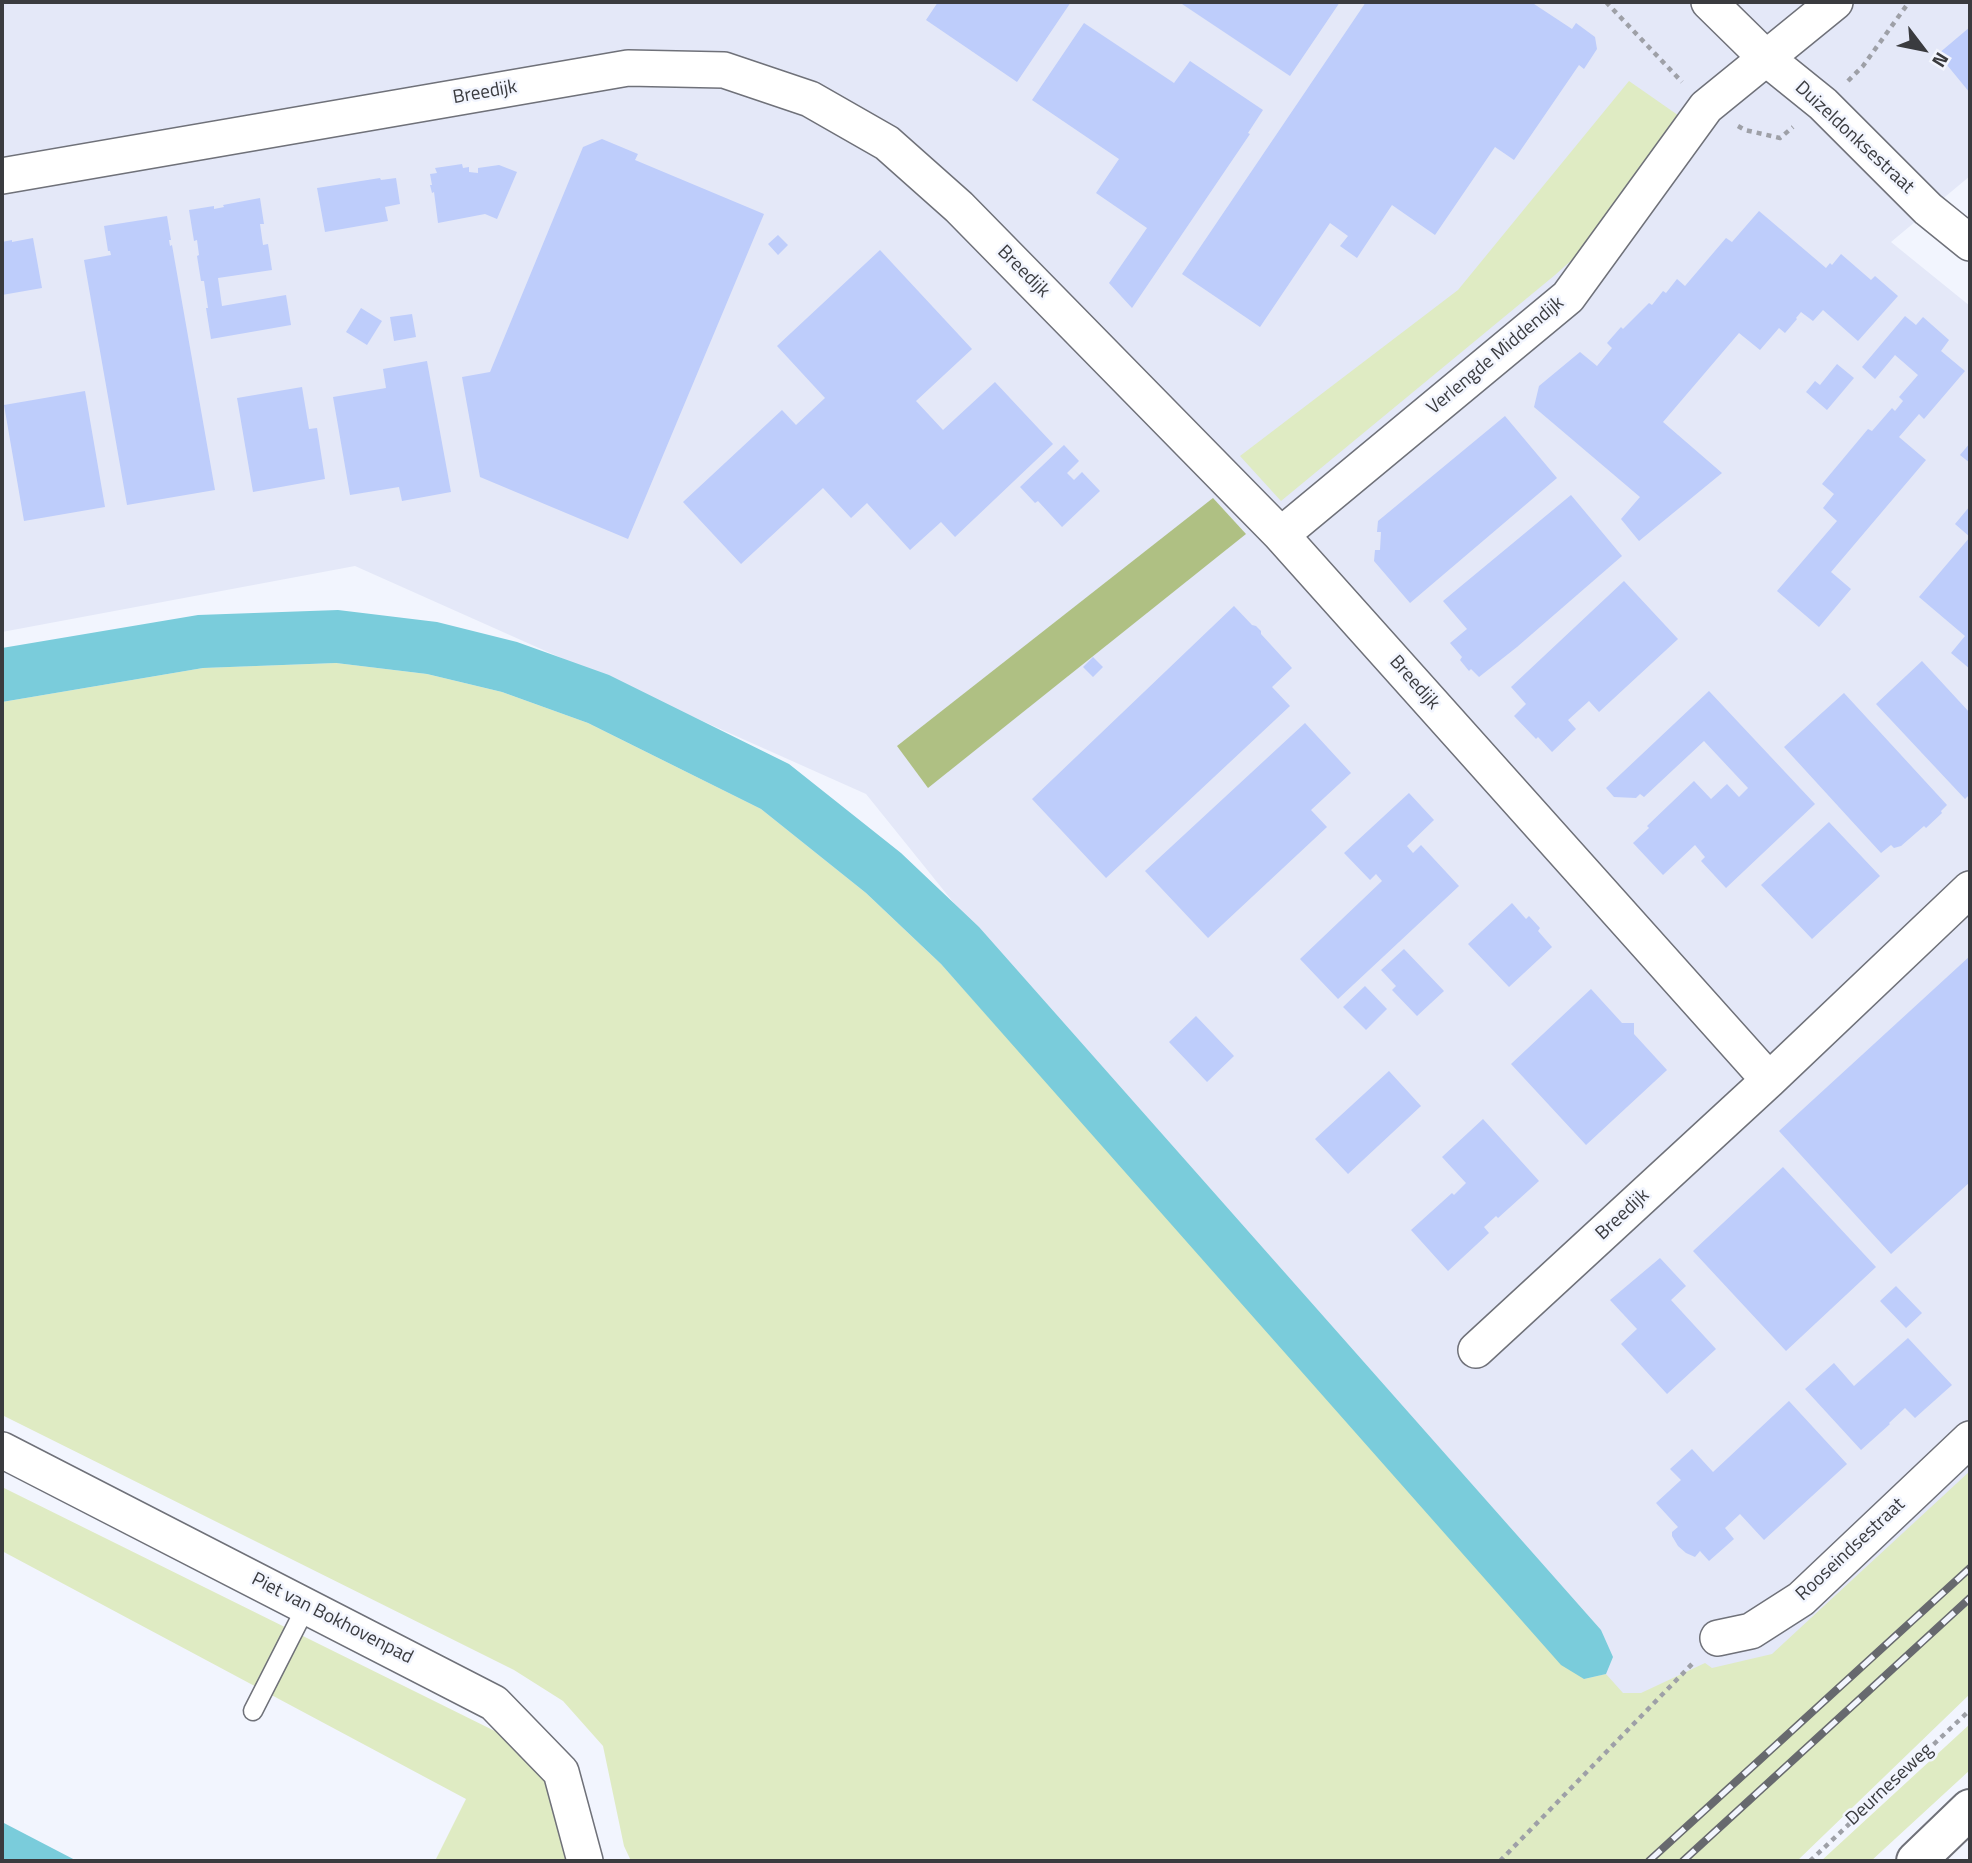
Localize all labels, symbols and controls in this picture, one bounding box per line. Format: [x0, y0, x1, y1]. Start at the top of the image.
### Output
north arrow [1888, 14, 1958, 84]
text: N [1925, 47, 1957, 74]
street label: Breedijk [451, 76, 519, 110]
street label: Duizeldonksestraat [1790, 77, 1918, 199]
street label: Breedijk [992, 241, 1054, 303]
street label: Verlengde Middendijk [1423, 292, 1569, 420]
street label: Breedijk [1384, 651, 1444, 715]
street label: Breedijk [1592, 1185, 1654, 1245]
street label: Rooseindsestraat [1792, 1494, 1910, 1606]
street label: Piet van Bokhovenpad [248, 1568, 416, 1670]
street label: Deurneseweg [1842, 1739, 1938, 1831]

